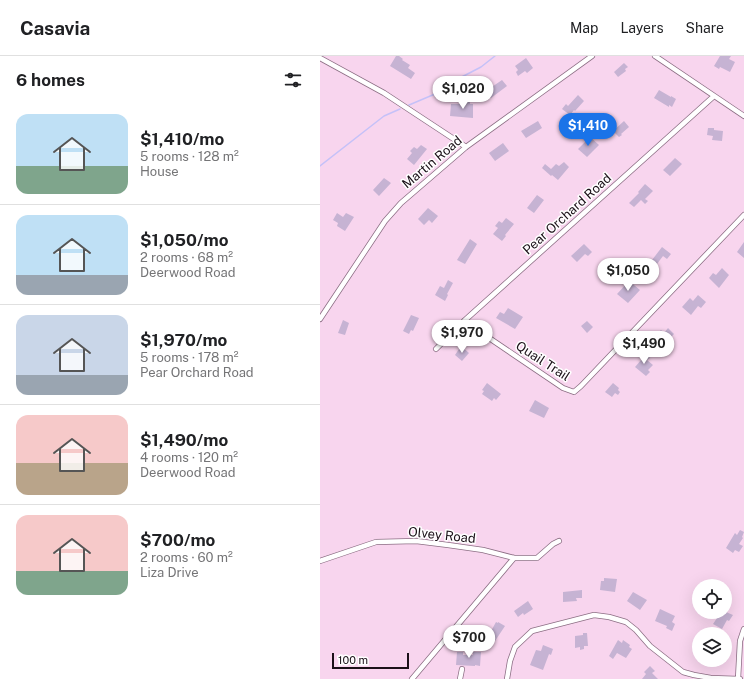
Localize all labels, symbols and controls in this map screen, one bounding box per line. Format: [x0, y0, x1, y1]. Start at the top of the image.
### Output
text: Casavia [20, 17, 90, 39]
text: Map [570, 20, 598, 36]
text: Layers [620, 20, 664, 36]
text: Share [686, 20, 724, 36]
icon: filters [282, 69, 304, 91]
text: 6 homes [16, 70, 85, 90]
pin: $1,020 [430, 76, 496, 110]
text: $1,020 [441, 81, 485, 96]
pin: $1,410 [555, 113, 621, 147]
text: $1,410 [568, 118, 608, 133]
text: $1,410/mo [140, 129, 224, 149]
icon: home [48, 130, 96, 178]
street label: Martin Road [399, 133, 465, 191]
text: 5 rooms · 128 m² [140, 149, 239, 164]
text: House [140, 164, 179, 179]
street label: Pear Orchard Road [520, 170, 614, 258]
text: $1,050/mo [140, 230, 228, 250]
icon: home [48, 231, 96, 279]
text: 2 rooms · 68 m² [140, 250, 233, 265]
pin: $1,050 [595, 258, 661, 292]
text: $1,050 [606, 263, 650, 278]
text: Deerwood Road [140, 265, 235, 280]
pin: $1,970 [429, 320, 495, 354]
text: $1,970 [441, 325, 483, 340]
text: $1,970/mo [140, 330, 227, 350]
icon: home [48, 331, 96, 379]
pin: $1,490 [611, 331, 677, 365]
text: $1,490 [622, 336, 666, 351]
street label: Quail Trail [513, 338, 573, 384]
text: 5 rooms · 178 m² [140, 350, 239, 365]
text: Pear Orchard Road [140, 365, 254, 380]
text: $1,490/mo [140, 430, 228, 450]
icon: home [48, 431, 96, 479]
text: 4 rooms · 120 m² [140, 450, 238, 465]
text: Deerwood Road [140, 465, 235, 480]
street label: Olvey Road [408, 524, 476, 546]
text: $700/mo [140, 530, 215, 550]
icon: home [48, 531, 96, 579]
text: 2 rooms · 60 m² [140, 550, 233, 565]
text: Liza Drive [140, 565, 199, 580]
map controls [692, 579, 732, 667]
button: locate [692, 579, 732, 619]
pin: $700 [445, 625, 493, 659]
button: layers [692, 627, 732, 667]
text: $700 [452, 630, 486, 645]
scale bar [332, 651, 409, 670]
text: 100 m [338, 654, 368, 666]

